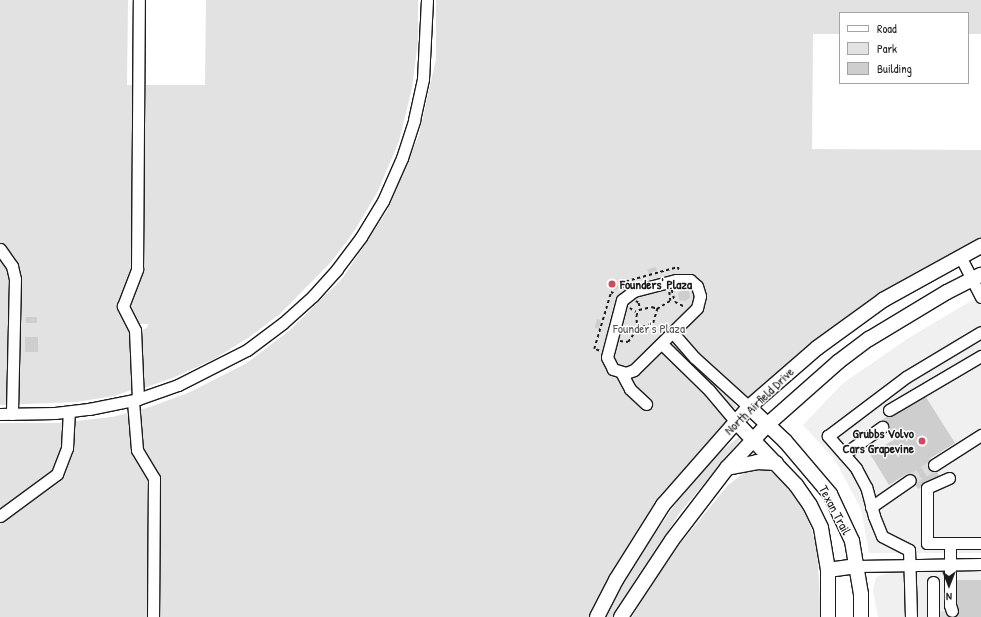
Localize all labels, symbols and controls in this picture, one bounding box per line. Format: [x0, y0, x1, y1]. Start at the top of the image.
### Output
legend [839, 12, 969, 84]
text: Road [877, 20, 897, 37]
text: Park [877, 40, 897, 57]
text: Building [877, 60, 912, 77]
place label: Founders' Plaza [620, 276, 692, 292]
marker: Founders' Plaza [607, 279, 617, 289]
park label: Founder's Plaza [613, 320, 685, 336]
street label: North Airfield Drive [721, 364, 797, 438]
place label: Grubbs Volvo Cars Grapevine [843, 426, 914, 457]
marker: Grubbs Volvo Cars Grapevine [917, 436, 927, 446]
street label: Texan Trail [816, 483, 854, 537]
north arrow [929, 565, 969, 605]
text: N [946, 590, 952, 604]

